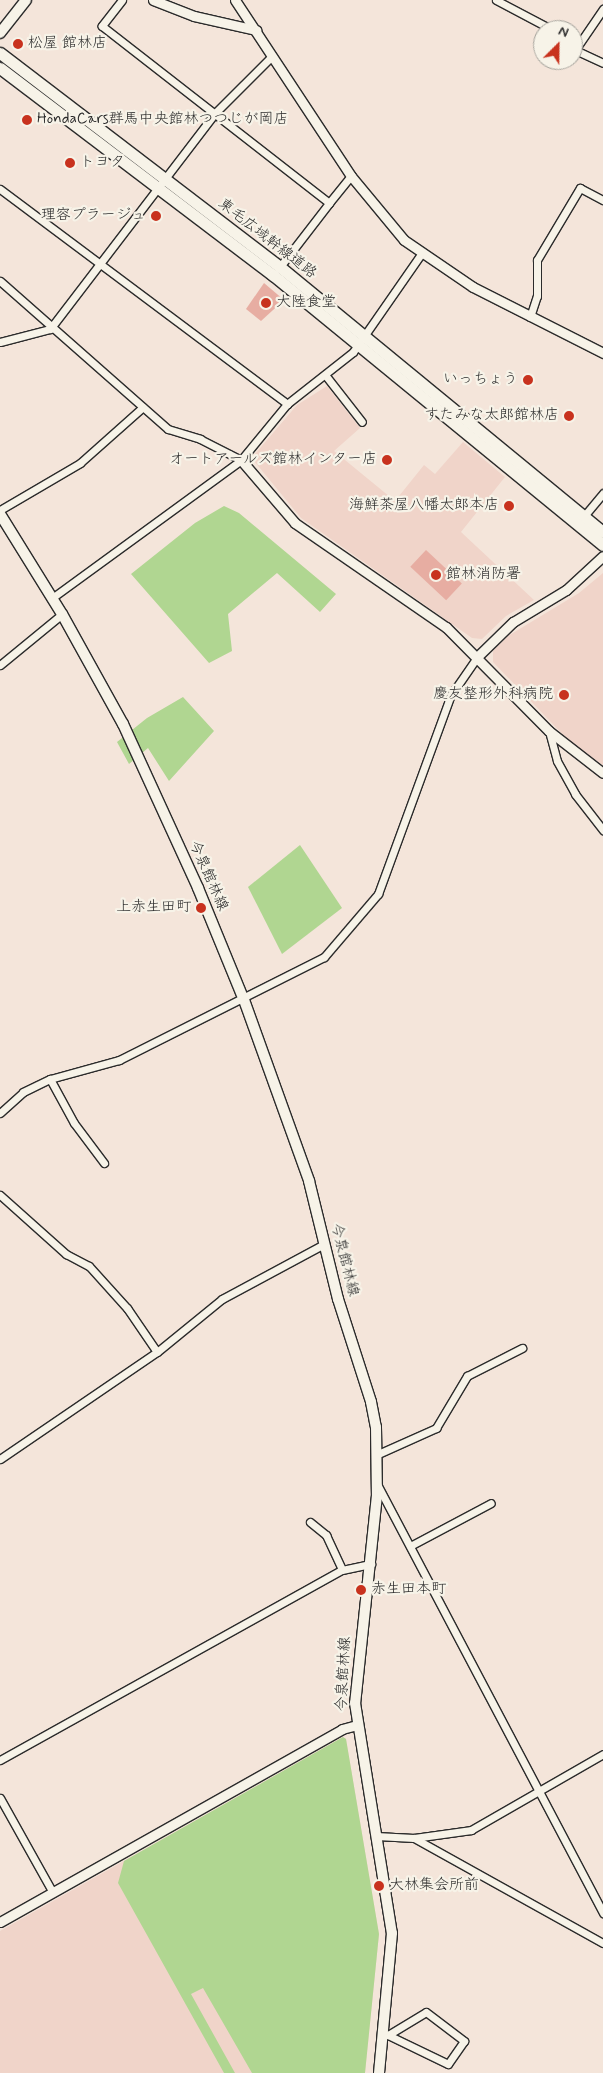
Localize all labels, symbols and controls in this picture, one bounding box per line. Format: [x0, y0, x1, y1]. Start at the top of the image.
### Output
north arrow [533, 20, 583, 70]
text: N [556, 22, 571, 42]
place label: 松屋 館林店 [28, 35, 107, 53]
marker: 松屋 館林店 [12, 38, 24, 50]
place label: HondaCars群馬中央館林つつじが岡店 [37, 111, 289, 129]
marker: HondaCars群馬中央館林つつじが岡店 [21, 114, 33, 126]
place label: トヨタ [80, 154, 125, 172]
marker: トヨタ [64, 157, 76, 169]
street label: 東毛広域幹線道路 [214, 195, 320, 283]
place label: 理容プラージュ [41, 207, 146, 225]
marker: 理容プラージュ [150, 210, 162, 222]
place label: 大陸食堂 [276, 294, 336, 312]
marker: 大陸食堂 [260, 297, 272, 309]
place label: いっちょう [443, 371, 518, 389]
marker: いっちょう [522, 374, 534, 386]
place label: すたみな太郎館林店 [424, 407, 559, 425]
marker: すたみな太郎館林店 [563, 410, 575, 422]
place label: オートアールズ館林インター店 [168, 451, 377, 469]
marker: オートアールズ館林インター店 [381, 454, 393, 466]
place label: 海鮮茶屋八幡太郎本店 [349, 497, 499, 515]
marker: 海鮮茶屋八幡太郎本店 [503, 500, 515, 512]
place label: 館林消防署 [446, 566, 521, 584]
marker: 館林消防署 [430, 569, 442, 581]
place label: 慶友整形外科病院 [433, 686, 553, 704]
marker: 慶友整形外科病院 [557, 688, 571, 702]
street label: 今泉館林線 [185, 838, 231, 914]
place label: 上赤生田町 [116, 899, 191, 917]
marker: 上赤生田町 [195, 902, 207, 914]
street label: 今泉館林線 [326, 1221, 362, 1299]
place label: 赤生田本町 [371, 1581, 446, 1599]
marker: 赤生田本町 [355, 1584, 367, 1596]
street label: 今泉館林線 [333, 1636, 355, 1712]
place label: 大林集会所前 [389, 1877, 479, 1895]
marker: 大林集会所前 [373, 1880, 385, 1892]

